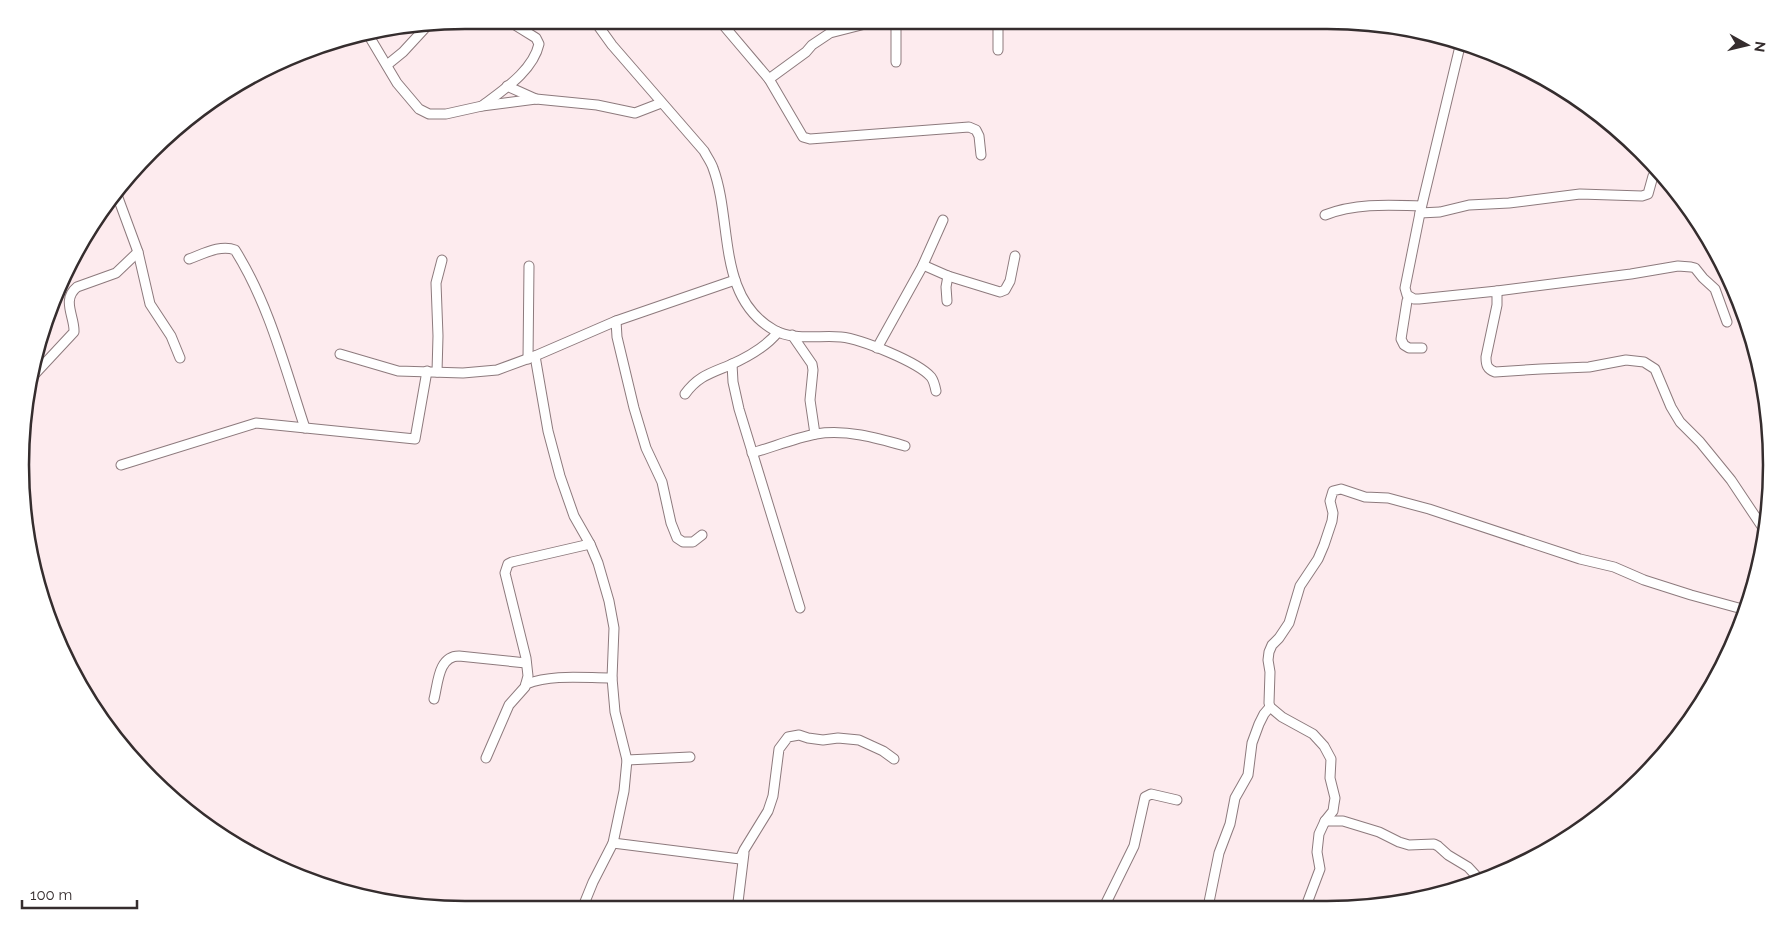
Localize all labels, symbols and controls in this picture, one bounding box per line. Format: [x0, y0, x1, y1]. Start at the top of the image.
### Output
north arrow [1722, 20, 1772, 70]
text: N [1751, 40, 1769, 53]
scale bar [22, 878, 138, 910]
text: 100 m [30, 886, 72, 904]

